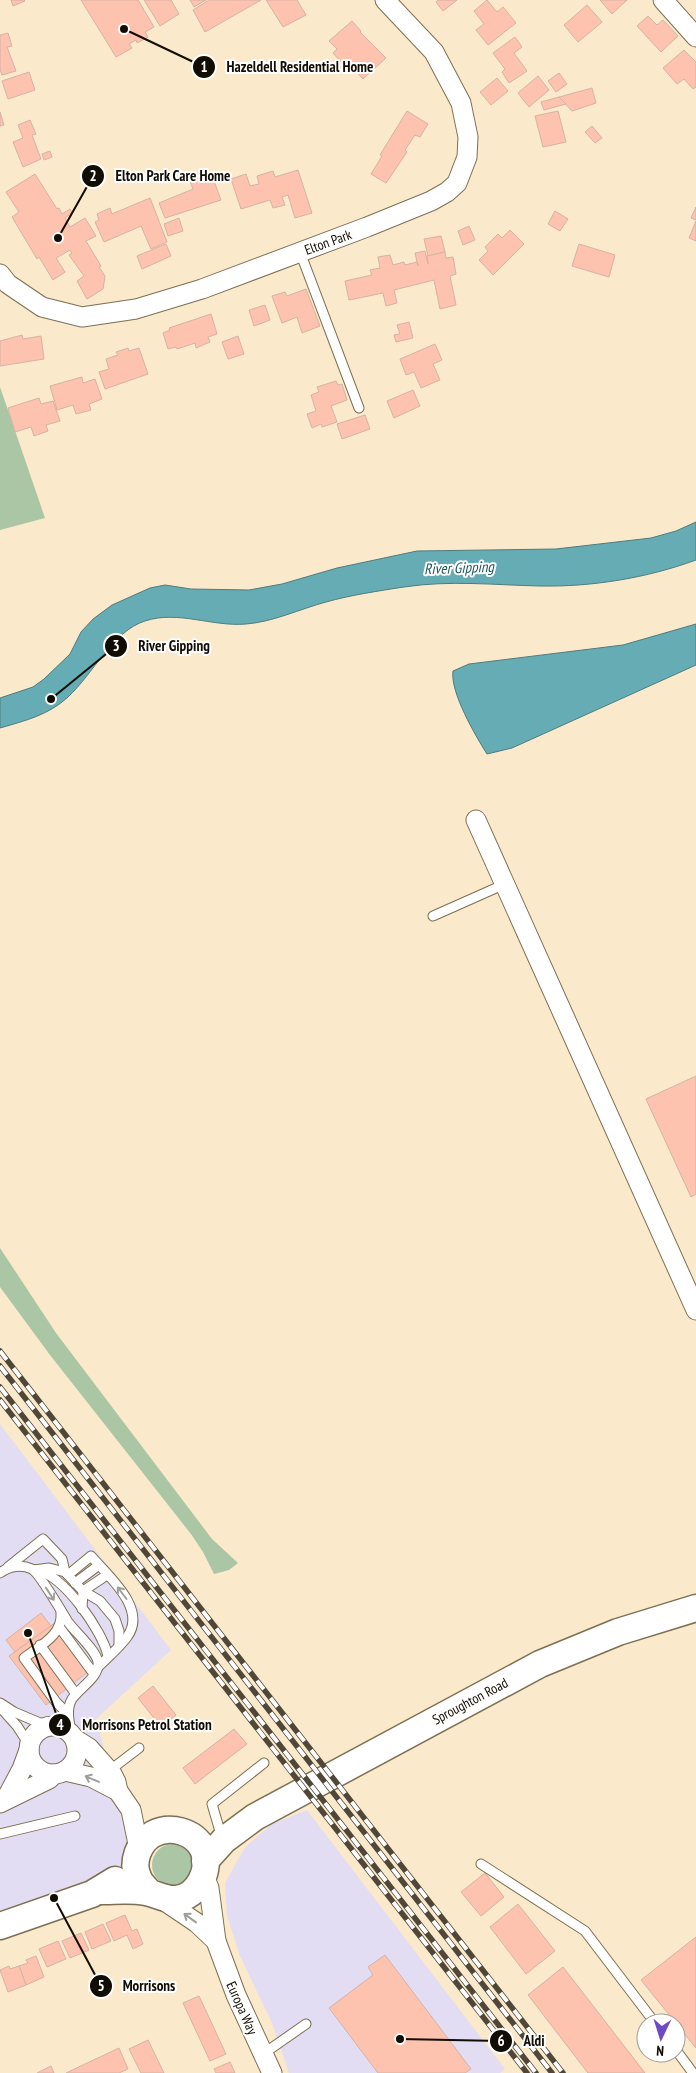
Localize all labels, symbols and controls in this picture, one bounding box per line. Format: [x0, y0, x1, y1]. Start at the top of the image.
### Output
callout: Hazeldell Residential Home [192, 52, 384, 82]
text: 1 [200, 57, 208, 76]
text: Hazeldell Residential Home [227, 57, 373, 76]
callout: Elton Park Care Home [81, 161, 241, 191]
text: 2 [89, 166, 97, 185]
text: Elton Park Care Home [116, 166, 230, 185]
street label: Elton Park [302, 225, 355, 259]
water label: River Gipping [424, 557, 496, 578]
callout: River Gipping [104, 631, 220, 661]
text: 3 [112, 636, 120, 655]
text: River Gipping [138, 636, 210, 655]
one-way arrow [117, 1586, 127, 1600]
one-way arrow [45, 1587, 55, 1601]
street label: Sproughton Road [429, 1674, 511, 1728]
callout: Morrisons Petrol Station [47, 1710, 222, 1740]
text: 4 [56, 1715, 64, 1734]
text: Morrisons Petrol Station [82, 1715, 212, 1734]
one-way arrow [85, 1773, 100, 1783]
one-way arrow [183, 1913, 197, 1923]
callout: Morrisons [88, 1971, 186, 2001]
text: 5 [97, 1976, 105, 1995]
text: Morrisons [123, 1976, 175, 1995]
street label: Europa Way [222, 1979, 262, 2038]
north arrow [636, 2013, 686, 2063]
callout: Aldi [488, 2026, 554, 2056]
text: 6 [497, 2031, 505, 2050]
text: Aldi [522, 2031, 545, 2050]
text: N [656, 2042, 664, 2060]

